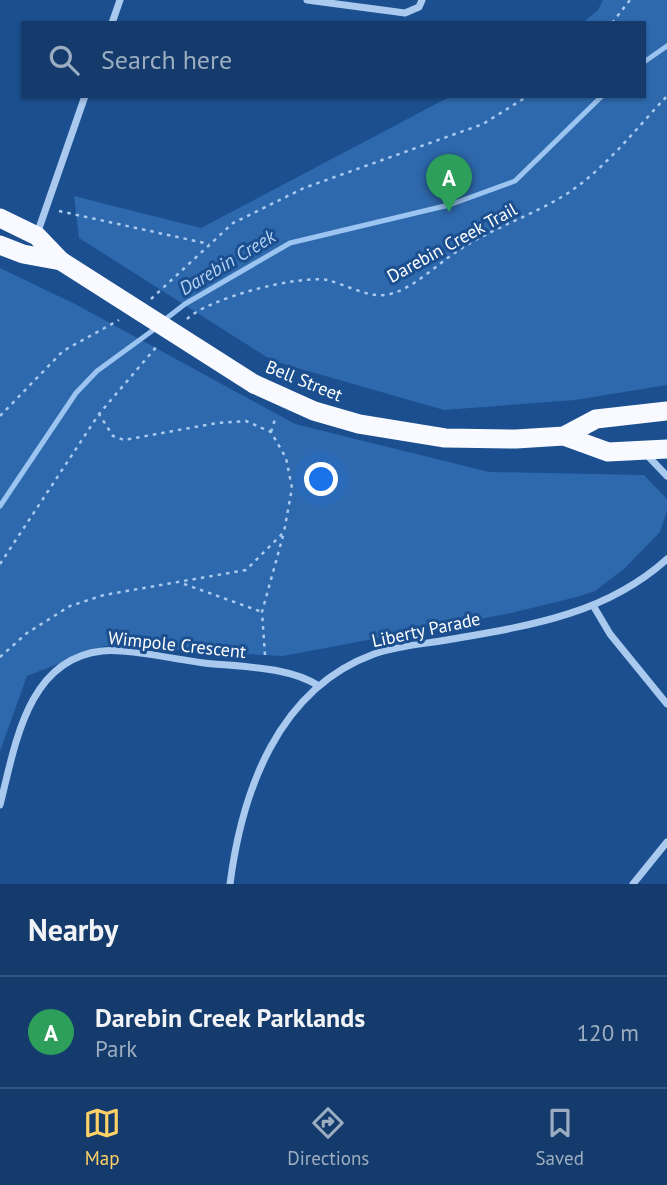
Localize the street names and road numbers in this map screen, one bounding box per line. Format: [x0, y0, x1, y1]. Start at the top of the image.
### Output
street label: Darebin Creek Trail [383, 197, 521, 288]
street label: Bell Street [262, 355, 346, 406]
street label: Liberty Parade [369, 607, 482, 652]
street label: Wimpole Crescent [107, 626, 247, 663]

